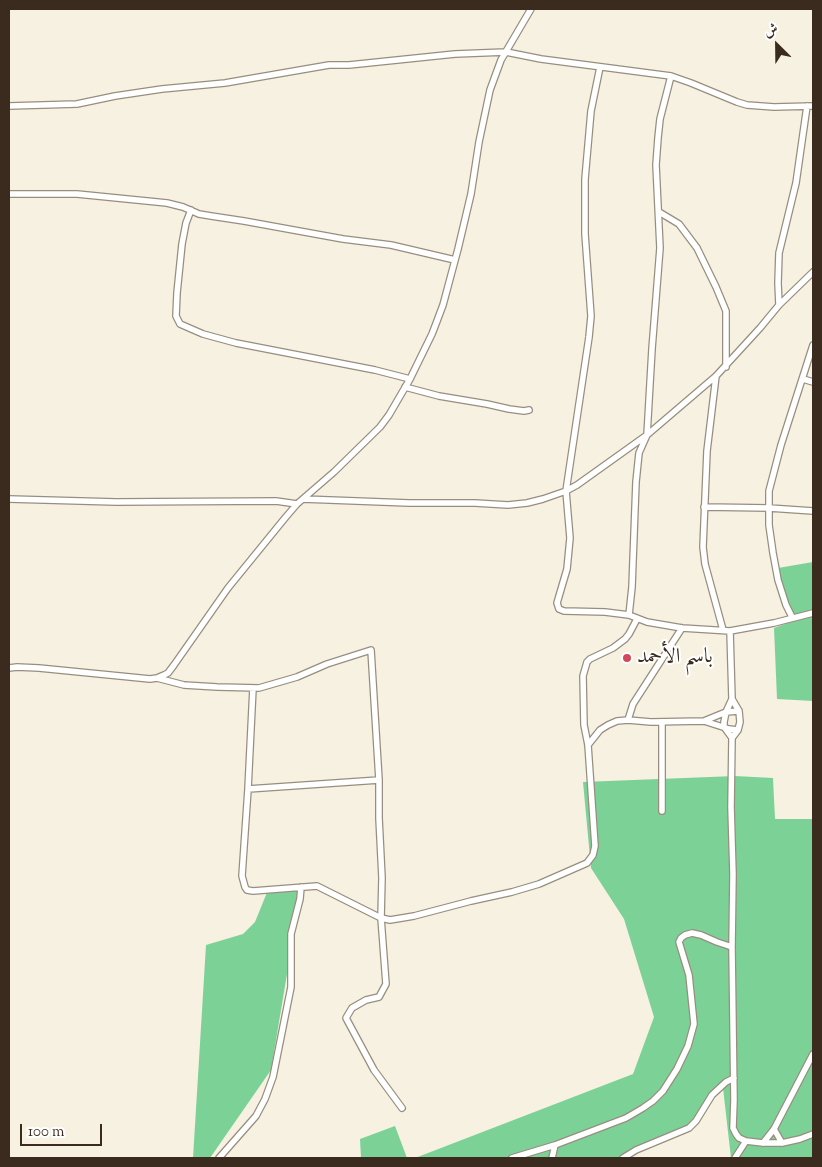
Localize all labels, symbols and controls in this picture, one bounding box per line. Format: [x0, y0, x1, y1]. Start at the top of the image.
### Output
text: ش [761, 19, 781, 43]
north arrow [752, 20, 802, 70]
place label: باسم الأحمد [637, 645, 713, 671]
marker: باسم الأحمد [621, 652, 633, 664]
scale bar [22, 1114, 105, 1146]
text: 100 m [28, 1122, 64, 1143]

